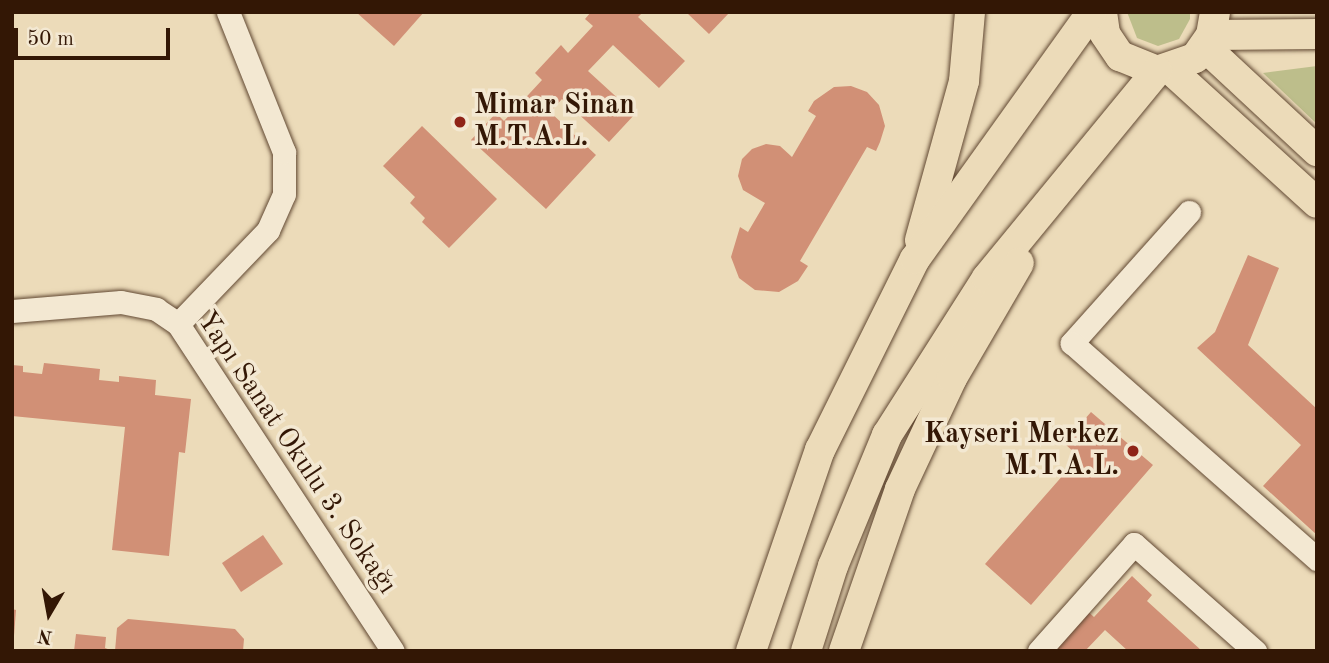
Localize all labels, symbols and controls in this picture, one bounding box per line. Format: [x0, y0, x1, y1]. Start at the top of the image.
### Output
scale bar [18, 14, 173, 58]
text: 50 m [27, 29, 74, 50]
place label: Mimar Sinan M.T.A.L. [474, 89, 635, 155]
marker: Mimar Sinan M.T.A.L. [452, 114, 468, 130]
street label: Yapı Sanat Okulu 3. Sokağı [189, 305, 403, 601]
place label: Kayseri Merkez M.T.A.L. [924, 418, 1119, 484]
marker: Kayseri Merkez M.T.A.L. [1125, 443, 1141, 459]
north arrow [14, 579, 84, 649]
text: N [36, 625, 54, 646]

